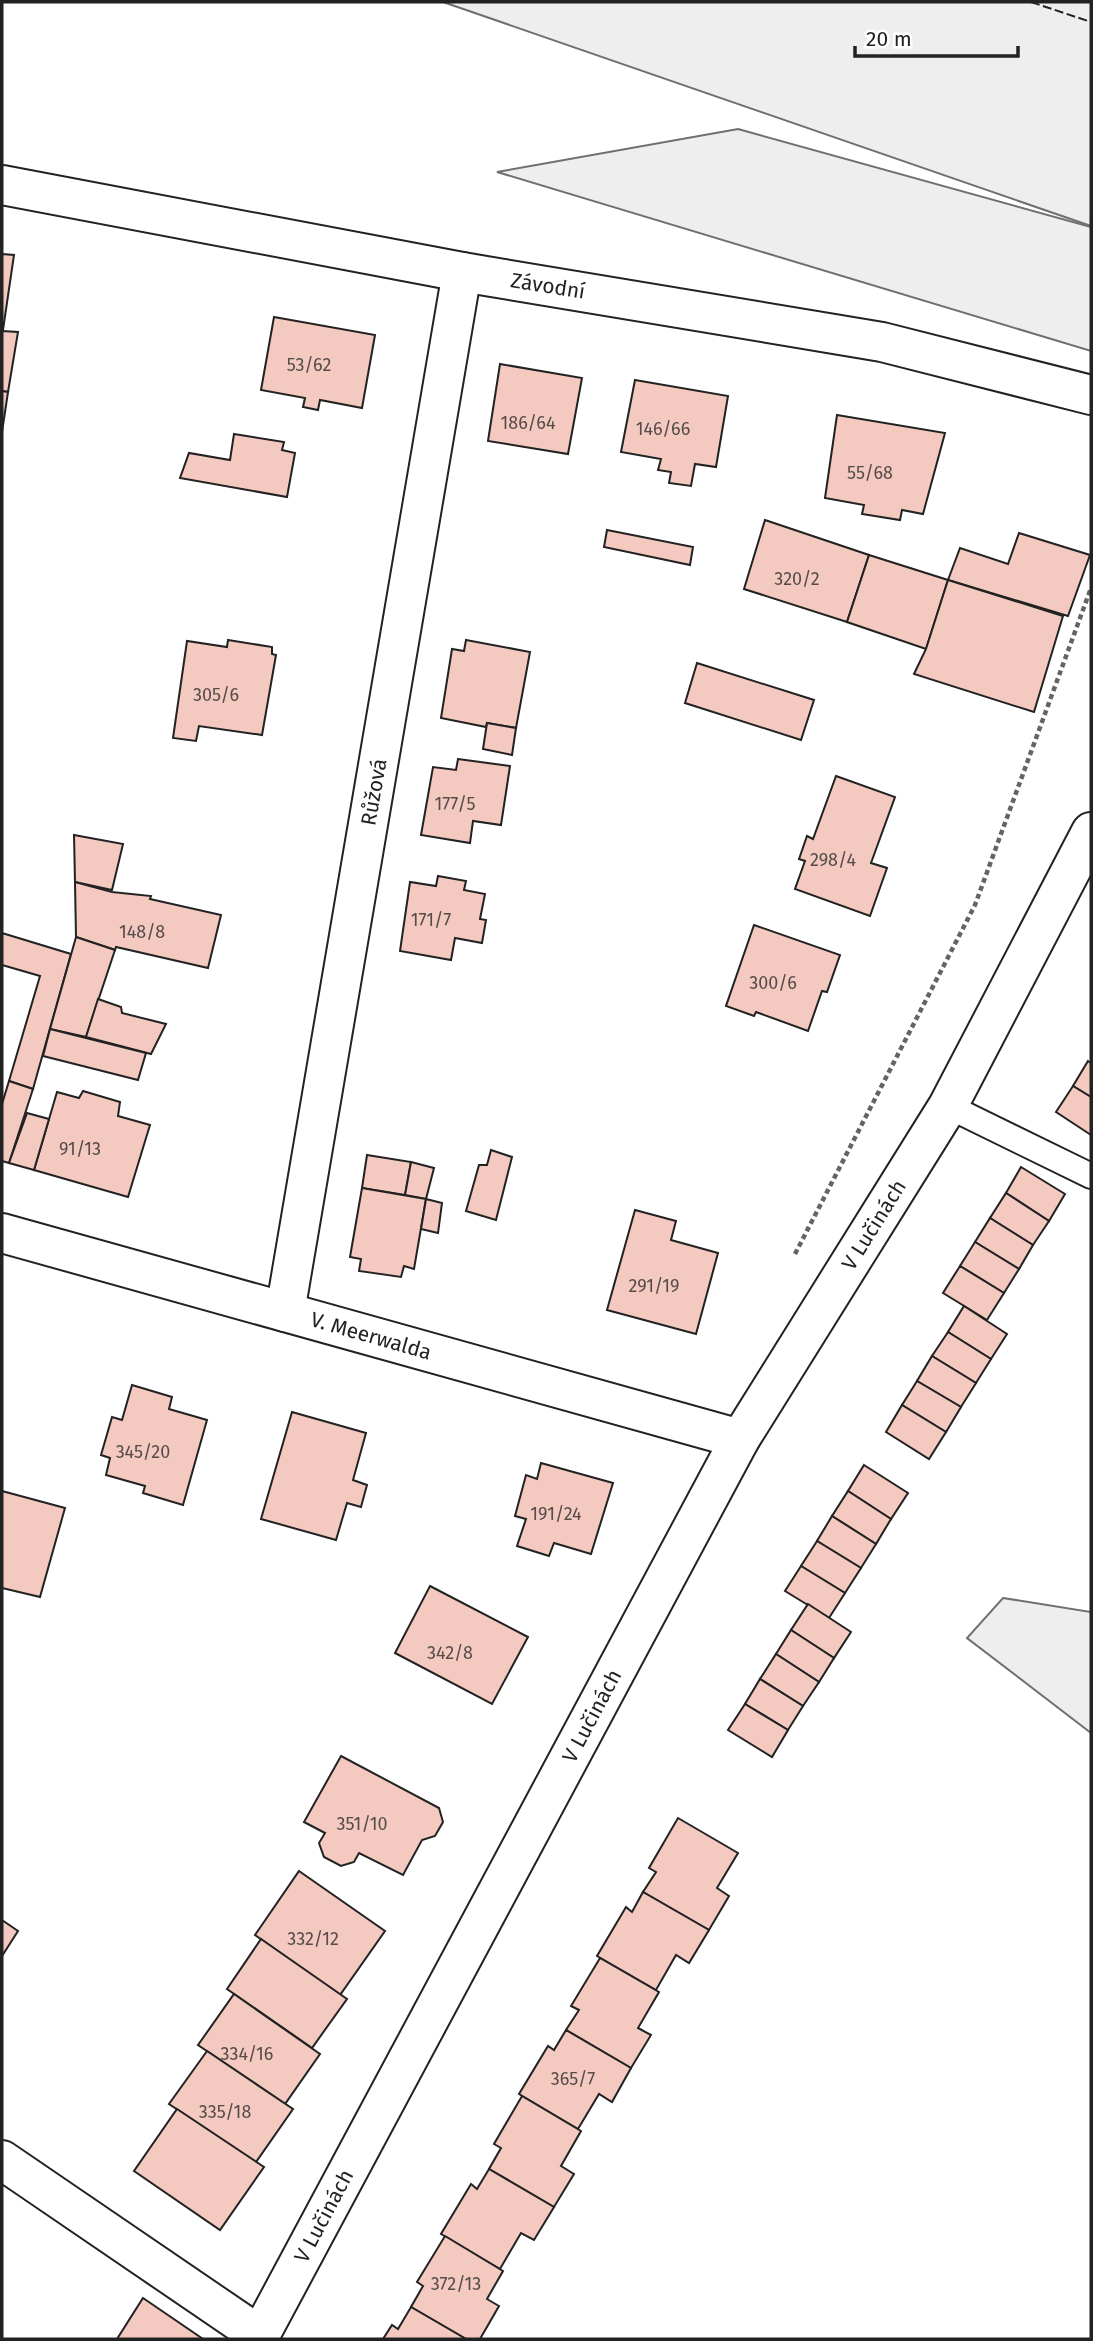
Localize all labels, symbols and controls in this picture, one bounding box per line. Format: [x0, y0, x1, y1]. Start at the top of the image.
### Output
scale bar [855, 14, 1018, 58]
text: 20 m [866, 26, 912, 52]
street label: Závodní [509, 267, 587, 305]
house number: 53/62 [287, 354, 331, 376]
house number: 186/64 [501, 412, 556, 434]
house number: 146/66 [636, 418, 690, 440]
house number: 55/68 [847, 462, 893, 484]
house number: 320/2 [774, 568, 820, 590]
house number: 305/6 [193, 684, 239, 706]
street label: Růžová [355, 756, 393, 828]
house number: 177/5 [434, 793, 476, 815]
house number: 298/4 [810, 849, 856, 871]
house number: 171/7 [411, 909, 451, 931]
house number: 148/8 [119, 921, 165, 943]
house number: 300/6 [749, 972, 797, 994]
house number: 91/13 [59, 1138, 101, 1160]
street label: V Lučinách [836, 1175, 912, 1275]
house number: 291/19 [628, 1275, 680, 1297]
street label: V. Meerwalda [308, 1306, 434, 1366]
house number: 345/20 [116, 1441, 170, 1463]
house number: 191/24 [530, 1503, 582, 1525]
house number: 342/8 [427, 1642, 473, 1664]
street label: V Lučinách [557, 1665, 627, 1767]
house number: 351/10 [337, 1813, 388, 1835]
house number: 332/12 [287, 1928, 339, 1950]
house number: 334/16 [221, 2043, 273, 2065]
house number: 365/7 [551, 2068, 595, 2090]
house number: 335/18 [199, 2101, 251, 2123]
street label: V Lučinách [289, 2165, 359, 2267]
house number: 372/13 [431, 2273, 481, 2295]

